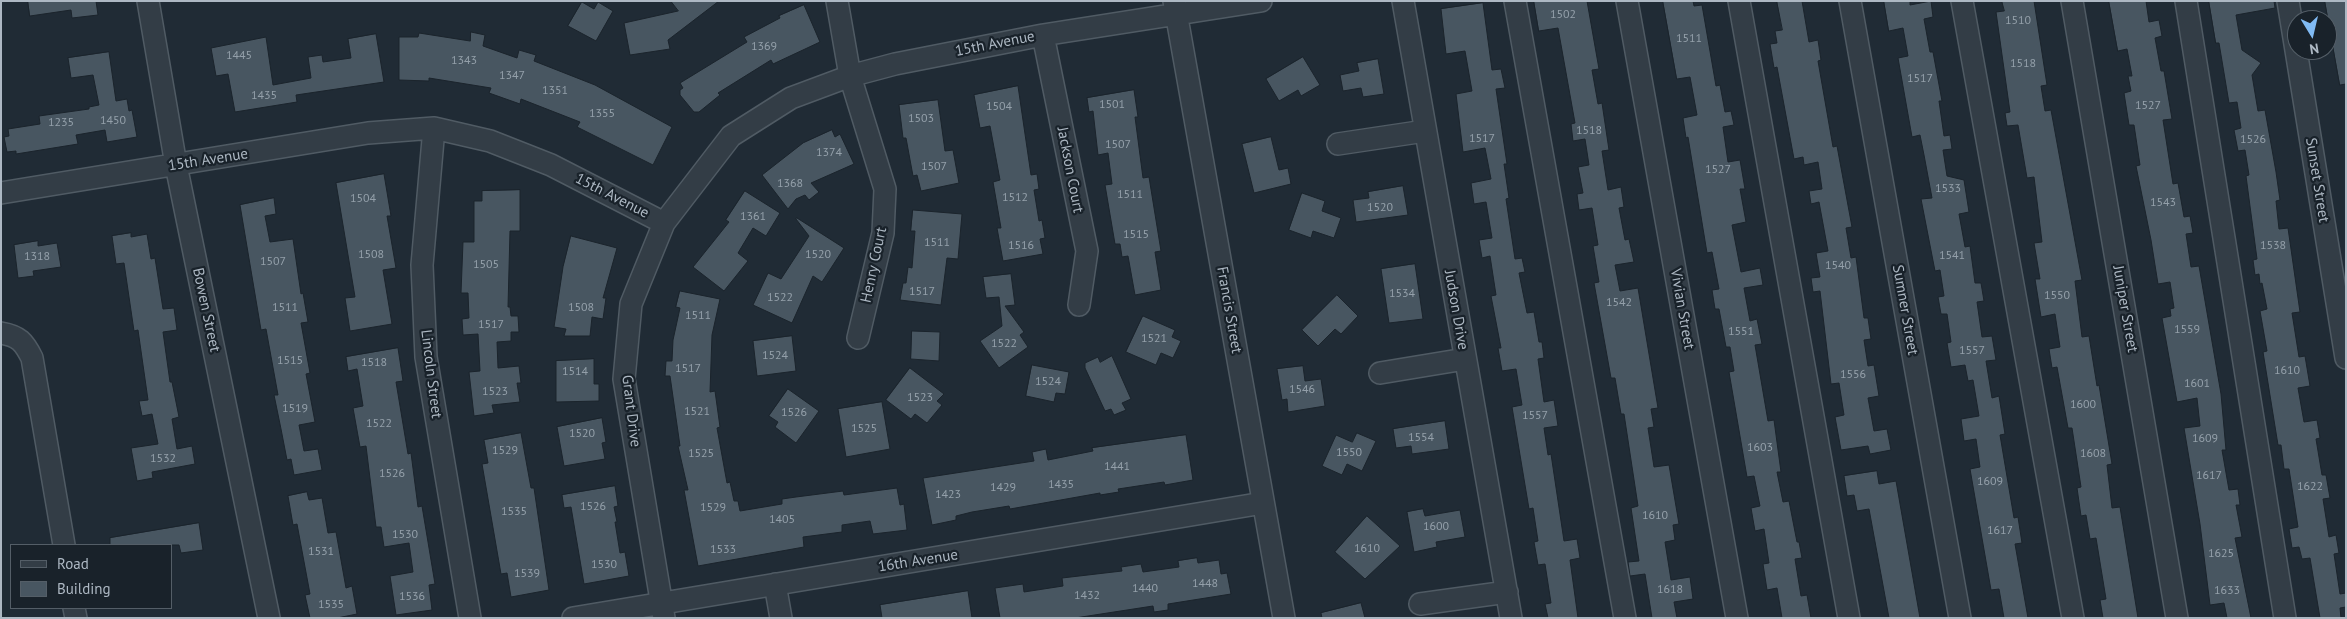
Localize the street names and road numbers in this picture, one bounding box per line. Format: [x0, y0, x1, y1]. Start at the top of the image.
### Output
street label: 15th Avenue [954, 27, 1036, 61]
street label: Jackson Court [1053, 126, 1087, 214]
street label: Sunset Street [2301, 136, 2333, 224]
street label: 15th Avenue [167, 145, 249, 175]
street label: 15th Avenue [572, 170, 652, 222]
street label: Henry Court [857, 226, 891, 304]
street label: Sumner Street [1888, 263, 1922, 357]
street label: Juniper Street [2109, 264, 2141, 354]
street label: Francis Street [1213, 265, 1245, 355]
street label: Bowen Street [188, 266, 224, 354]
street label: Vivian Street [1666, 267, 1698, 351]
street label: Judson Drive [1440, 269, 1472, 351]
street label: Lincoln Street [417, 329, 445, 419]
street label: Grant Drive [618, 374, 644, 448]
street label: 16th Avenue [877, 546, 959, 576]

